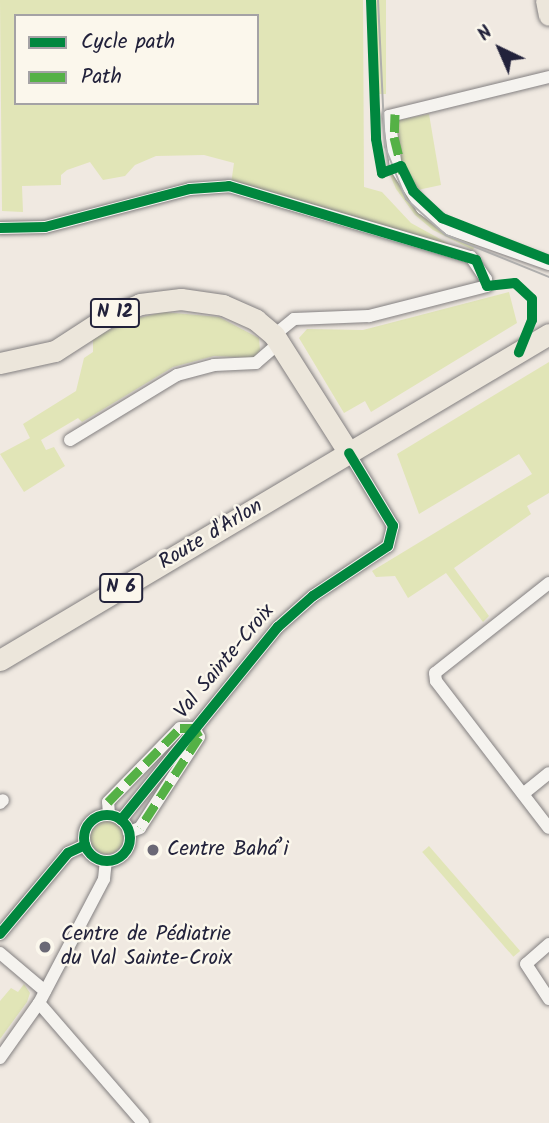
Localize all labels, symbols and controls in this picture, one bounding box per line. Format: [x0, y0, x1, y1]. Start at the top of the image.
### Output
legend [14, 14, 259, 105]
north arrow [465, 14, 535, 84]
text: N [471, 19, 500, 49]
text: Cycle path [81, 26, 175, 59]
text: Path [81, 61, 122, 94]
road number: N 12 [89, 298, 141, 328]
street label: Route d'Arlon [154, 494, 268, 576]
road number: N 6 [98, 572, 144, 604]
street label: Val Sainte-Croix [170, 600, 280, 724]
place label: Centre Bahá’i [167, 837, 289, 863]
marker: Centre Bahá’i [145, 842, 161, 858]
place label: Centre de Pédiatrie du Val Sainte-Croix [61, 922, 232, 972]
marker: Centre de Pédiatrie du Val Sainte-Croix [35, 937, 55, 957]

